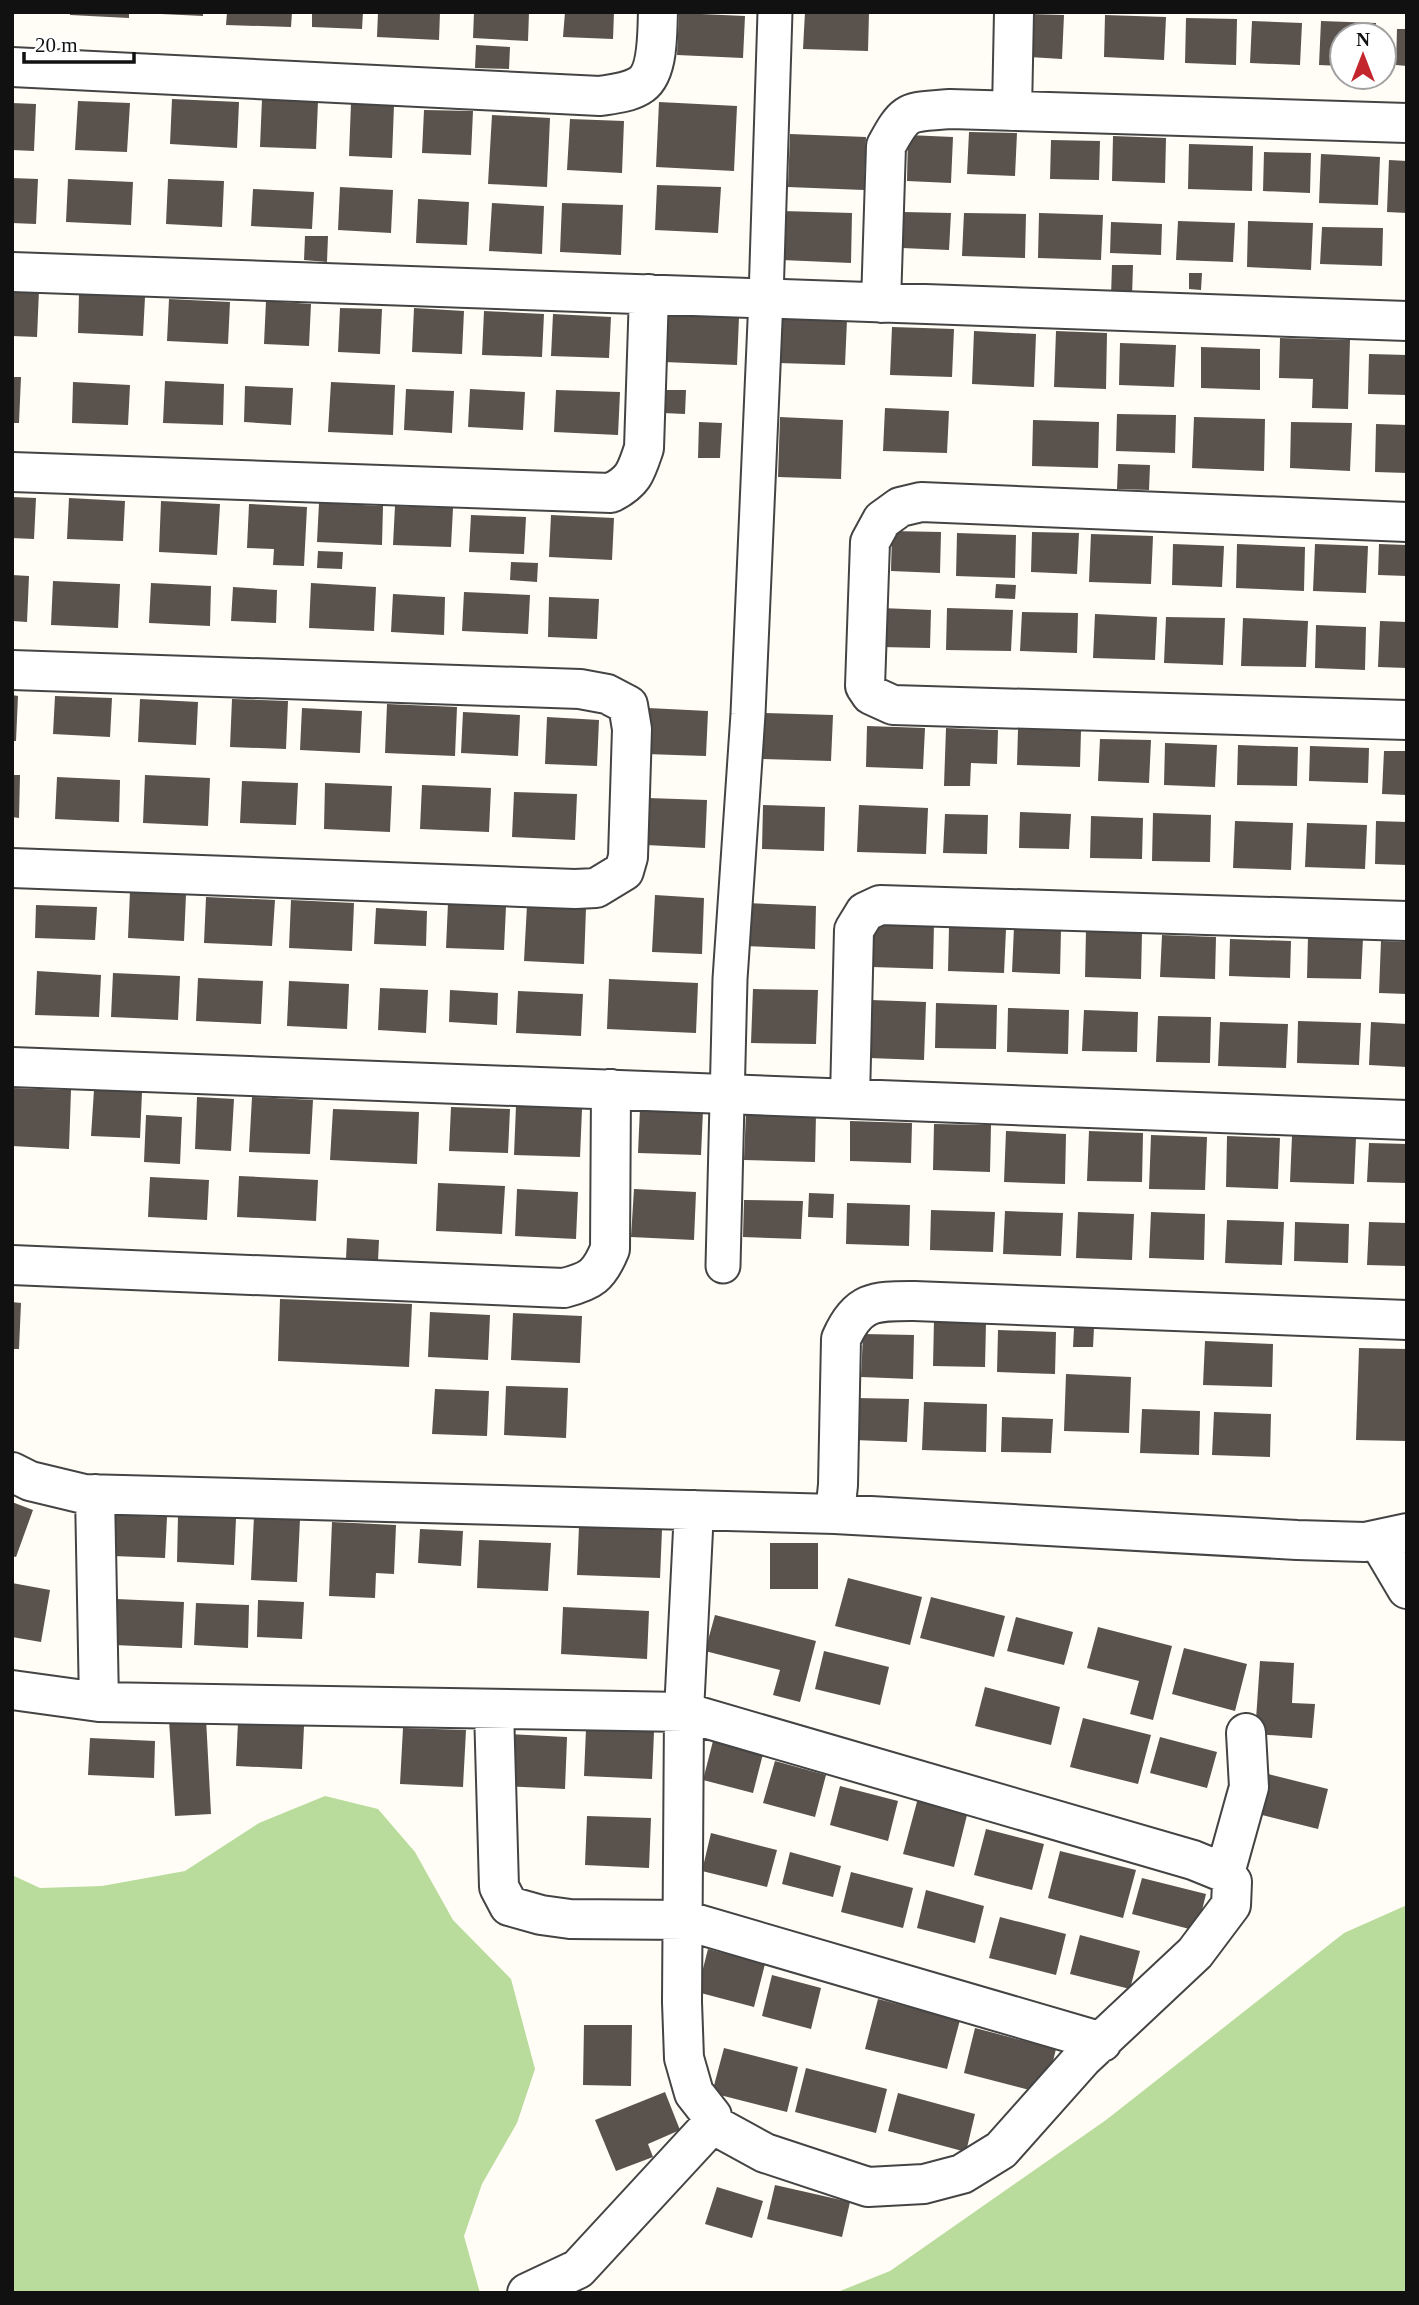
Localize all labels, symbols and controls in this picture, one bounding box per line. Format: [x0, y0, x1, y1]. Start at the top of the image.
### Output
scale bar [24, 21, 135, 65]
north arrow [1328, 21, 1398, 91]
text: N [1356, 29, 1370, 50]
text: 20 m [35, 33, 78, 57]

